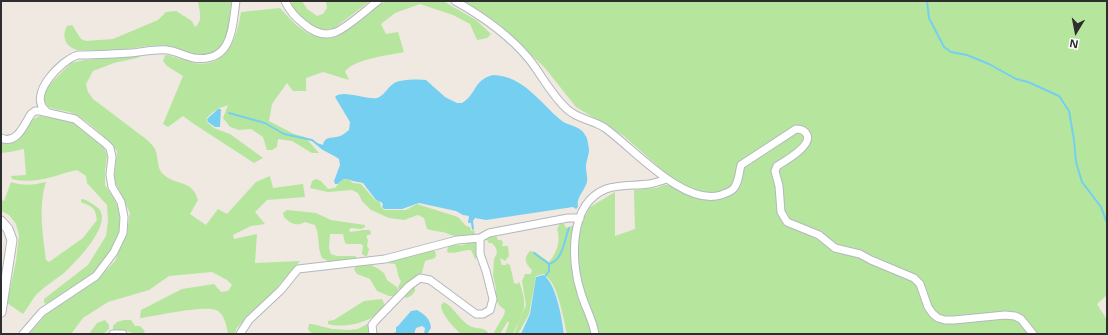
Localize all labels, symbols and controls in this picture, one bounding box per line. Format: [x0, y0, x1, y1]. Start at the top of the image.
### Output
north arrow [1056, 12, 1096, 52]
text: N [1068, 36, 1080, 52]

